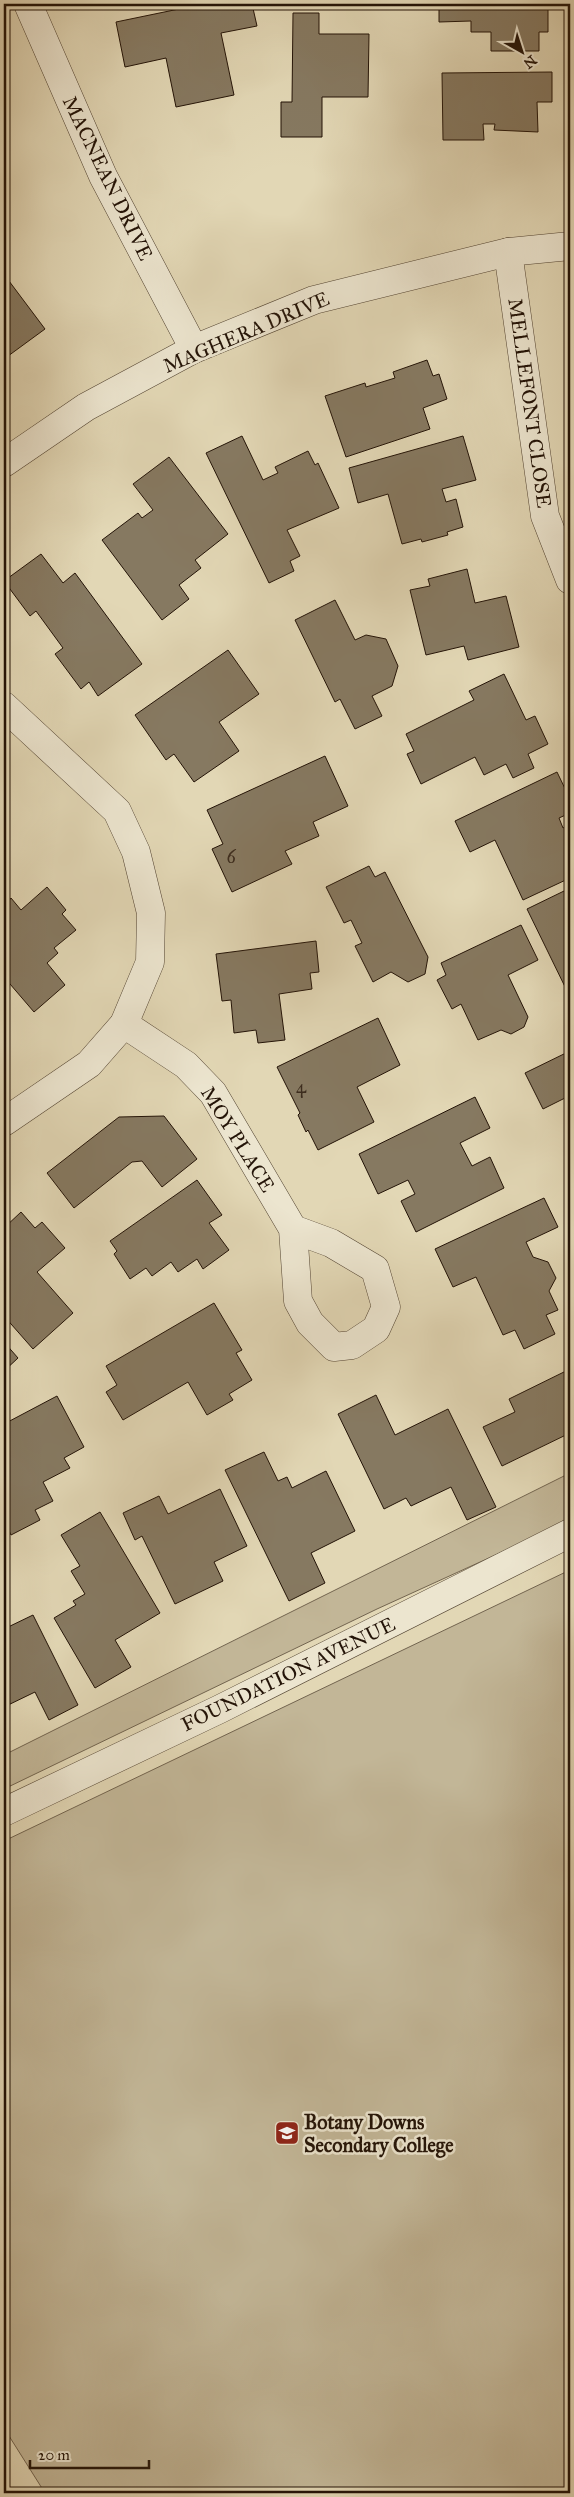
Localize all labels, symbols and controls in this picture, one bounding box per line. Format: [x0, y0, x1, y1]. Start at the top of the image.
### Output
north arrow [496, 28, 546, 78]
text: N [520, 51, 540, 72]
street label: MACNEAN DRIVE [58, 92, 158, 264]
street label: MAGHERA DRIVE [159, 286, 333, 378]
street label: MELLEFONT CLOSE [503, 297, 557, 509]
house number: 6 [226, 846, 236, 868]
house number: 4 [296, 1076, 307, 1098]
street label: MOY PLACE [196, 1082, 280, 1196]
street label: FOUNDATION AVENUE [177, 1612, 399, 1736]
place label: Botany Downs Secondary College [304, 2110, 454, 2158]
school or university icon: Botany Downs Secondary College [274, 2120, 300, 2146]
scale bar [30, 2437, 149, 2469]
text: 20 m [38, 2446, 70, 2464]

